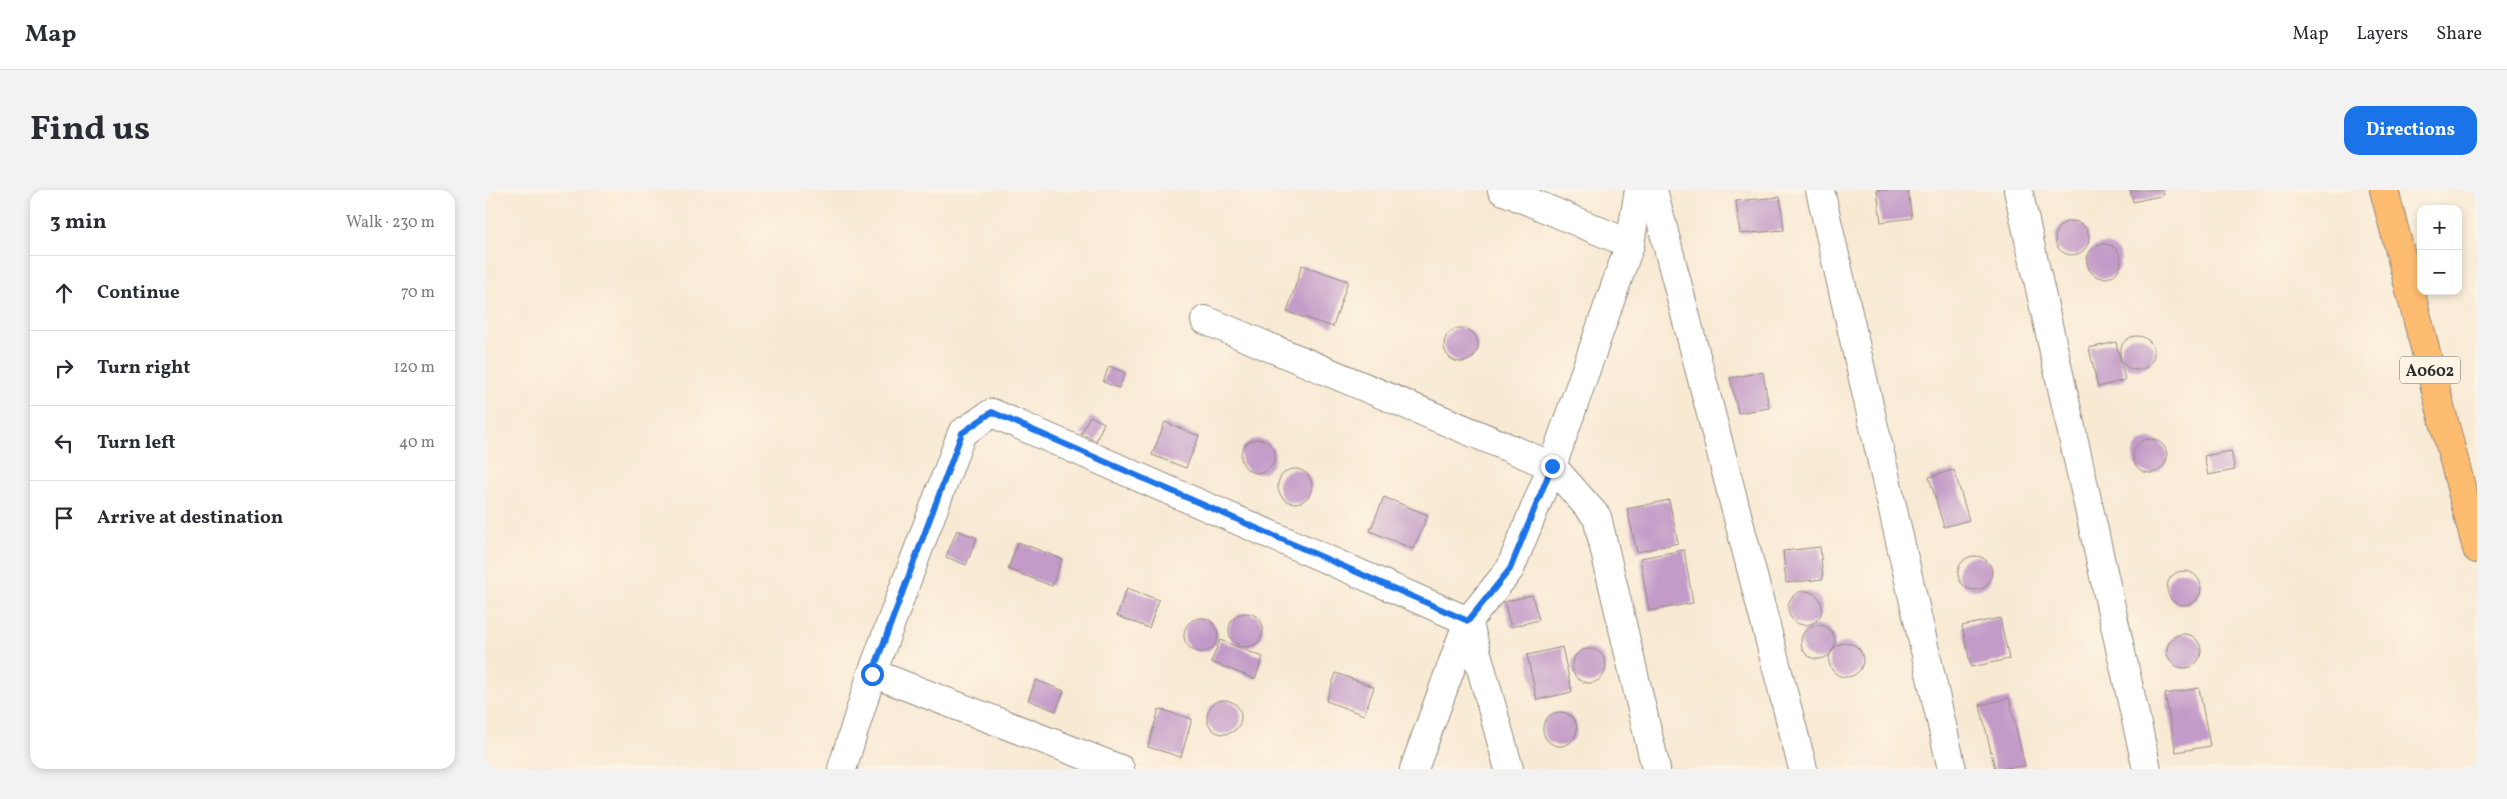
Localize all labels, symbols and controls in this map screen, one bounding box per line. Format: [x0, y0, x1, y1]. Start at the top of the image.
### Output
text: Map [25, 18, 76, 52]
text: Map [2292, 22, 2328, 47]
text: Layers [2356, 22, 2408, 47]
text: Share [2436, 22, 2482, 47]
text: Find us [30, 106, 150, 154]
button: Directions [2344, 106, 2477, 155]
map controls [2417, 205, 2462, 295]
button: + [2417, 205, 2462, 250]
text: 3 min [50, 208, 106, 237]
text: Walk · 230 m [346, 212, 435, 234]
button: − [2417, 250, 2462, 295]
icon: ahead [50, 279, 78, 307]
text: Continue [97, 280, 180, 306]
text: 70 m [401, 282, 435, 304]
icon: right [50, 354, 78, 382]
text: Turn right [97, 355, 190, 381]
road number: A0602 [2400, 356, 2460, 384]
text: 120 m [393, 357, 435, 379]
icon: left [50, 429, 78, 457]
text: Turn left [97, 430, 176, 456]
text: 40 m [399, 432, 435, 454]
route end [1541, 455, 1564, 478]
icon: arrive [50, 504, 78, 532]
text: Arrive at destination [97, 505, 283, 531]
route start [861, 663, 884, 686]

